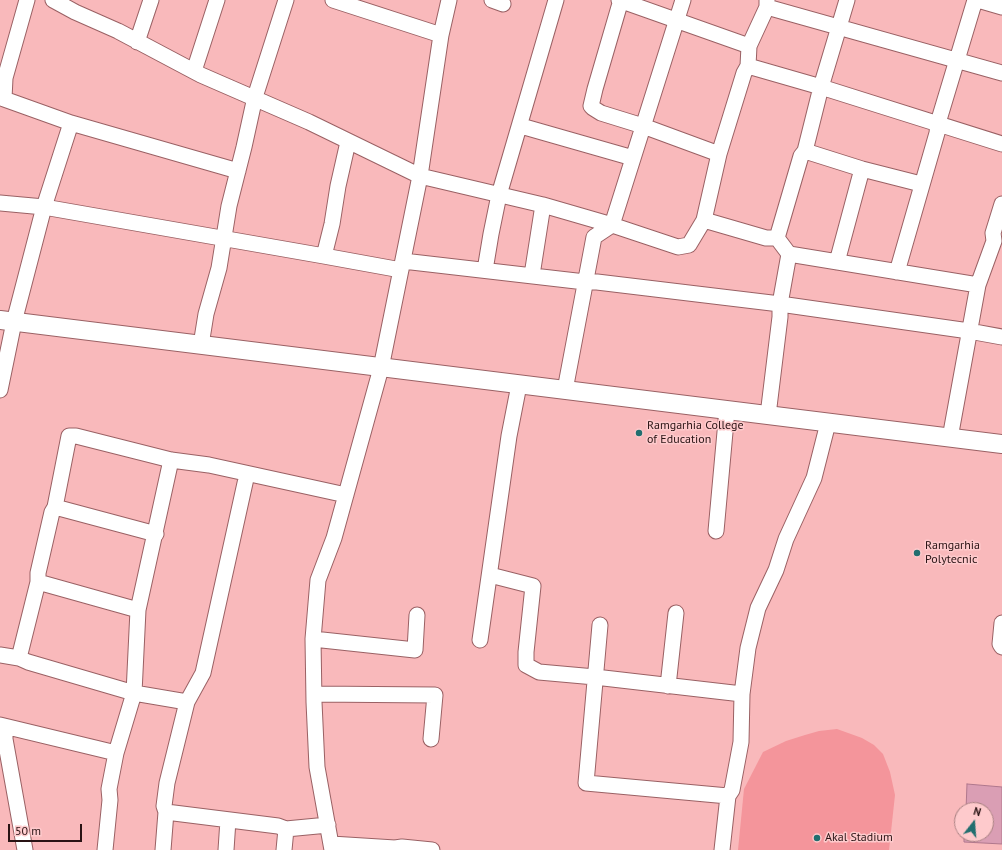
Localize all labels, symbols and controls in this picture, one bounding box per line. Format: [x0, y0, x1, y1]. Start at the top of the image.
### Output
place label: Ramgarhia College of Education [647, 419, 744, 447]
marker: Ramgarhia College of Education [634, 428, 644, 438]
place label: Ramgarhia Polytecnic [925, 539, 980, 567]
marker: Ramgarhia Polytecnic [912, 548, 922, 558]
north arrow [954, 802, 994, 842]
text: N [972, 804, 983, 819]
scale bar [10, 816, 84, 842]
text: 50 m [15, 823, 41, 838]
place label: Akal Stadium [825, 831, 893, 845]
marker: Akal Stadium [812, 833, 822, 843]

